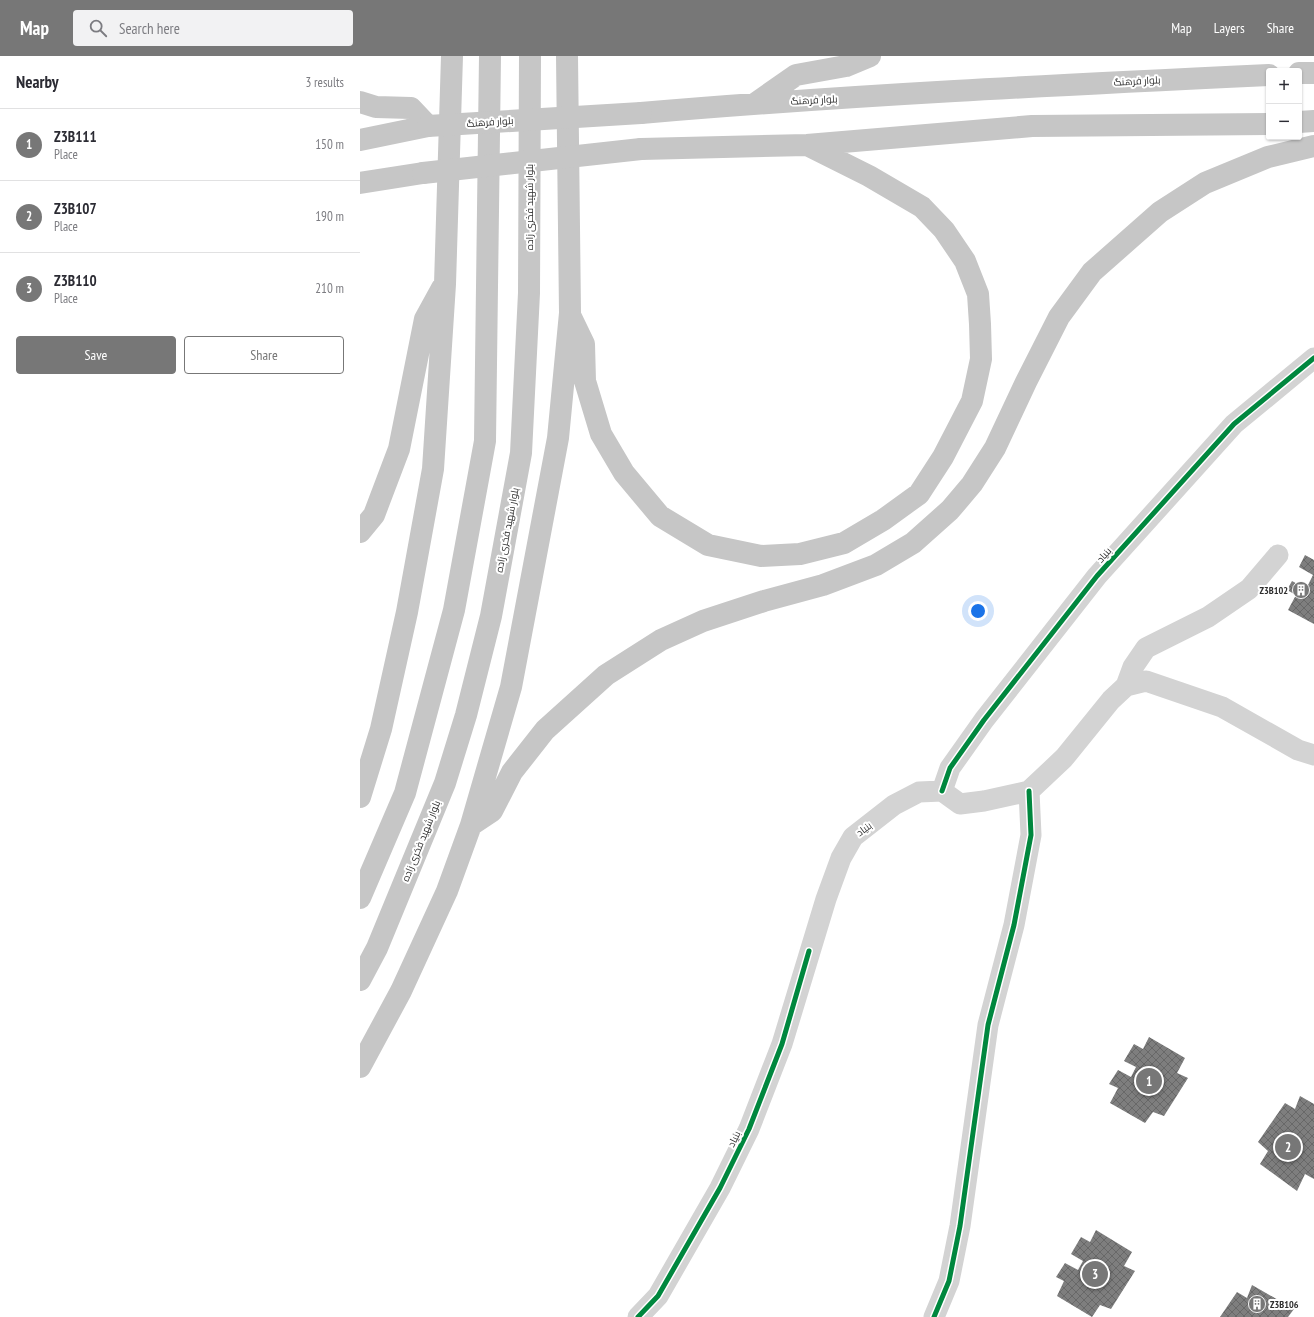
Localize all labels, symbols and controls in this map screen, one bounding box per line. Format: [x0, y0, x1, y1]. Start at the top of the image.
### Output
search box [73, 10, 353, 46]
text: Map [20, 16, 49, 40]
icon: search [87, 17, 109, 39]
text: Search here [119, 19, 180, 38]
text: Map [1171, 19, 1192, 37]
text: Layers [1214, 19, 1245, 37]
text: Share [1267, 19, 1294, 37]
map controls [1266, 68, 1302, 140]
button: + [1266, 68, 1302, 104]
text: Nearby [16, 71, 59, 93]
street label: بلوار فرهنگ [1113, 73, 1161, 89]
text: 3 results [305, 74, 344, 91]
street label: بلوار فرهنگ [790, 92, 838, 108]
button: − [1266, 104, 1302, 140]
street label: بلوار فرهنگ [466, 114, 514, 130]
text: Z3B111 [54, 127, 97, 146]
text: 1 [26, 136, 32, 153]
text: 150 m [315, 136, 344, 153]
text: Place [54, 146, 78, 163]
street label: بلوار شهید فخری زاده [523, 164, 536, 250]
text: Z3B107 [54, 199, 97, 218]
text: 2 [26, 208, 32, 225]
text: 190 m [315, 208, 344, 225]
text: Place [54, 218, 78, 235]
text: Z3B110 [54, 271, 97, 290]
text: 3 [26, 280, 32, 297]
text: 210 m [315, 280, 344, 297]
text: Place [54, 290, 78, 307]
button: Save [16, 336, 176, 374]
button: Share [184, 336, 344, 374]
street label: بلوار شهید فخری زاده [492, 486, 522, 574]
street label: بنیاد [1094, 545, 1114, 565]
building icon: Z3B102 [1291, 580, 1311, 600]
place label: Z3B102 [1260, 584, 1288, 597]
your location [968, 601, 988, 621]
street label: بلوار شهید فخری زاده [399, 799, 443, 883]
street label: بنیاد [854, 819, 874, 839]
pin: 1 [1136, 1066, 1162, 1096]
street label: بنیاد [725, 1129, 743, 1149]
pin: 2 [1275, 1132, 1301, 1162]
pin: 3 [1082, 1259, 1108, 1289]
building icon: Z3B106 [1247, 1294, 1267, 1314]
place label: Z3B106 [1270, 1298, 1299, 1311]

